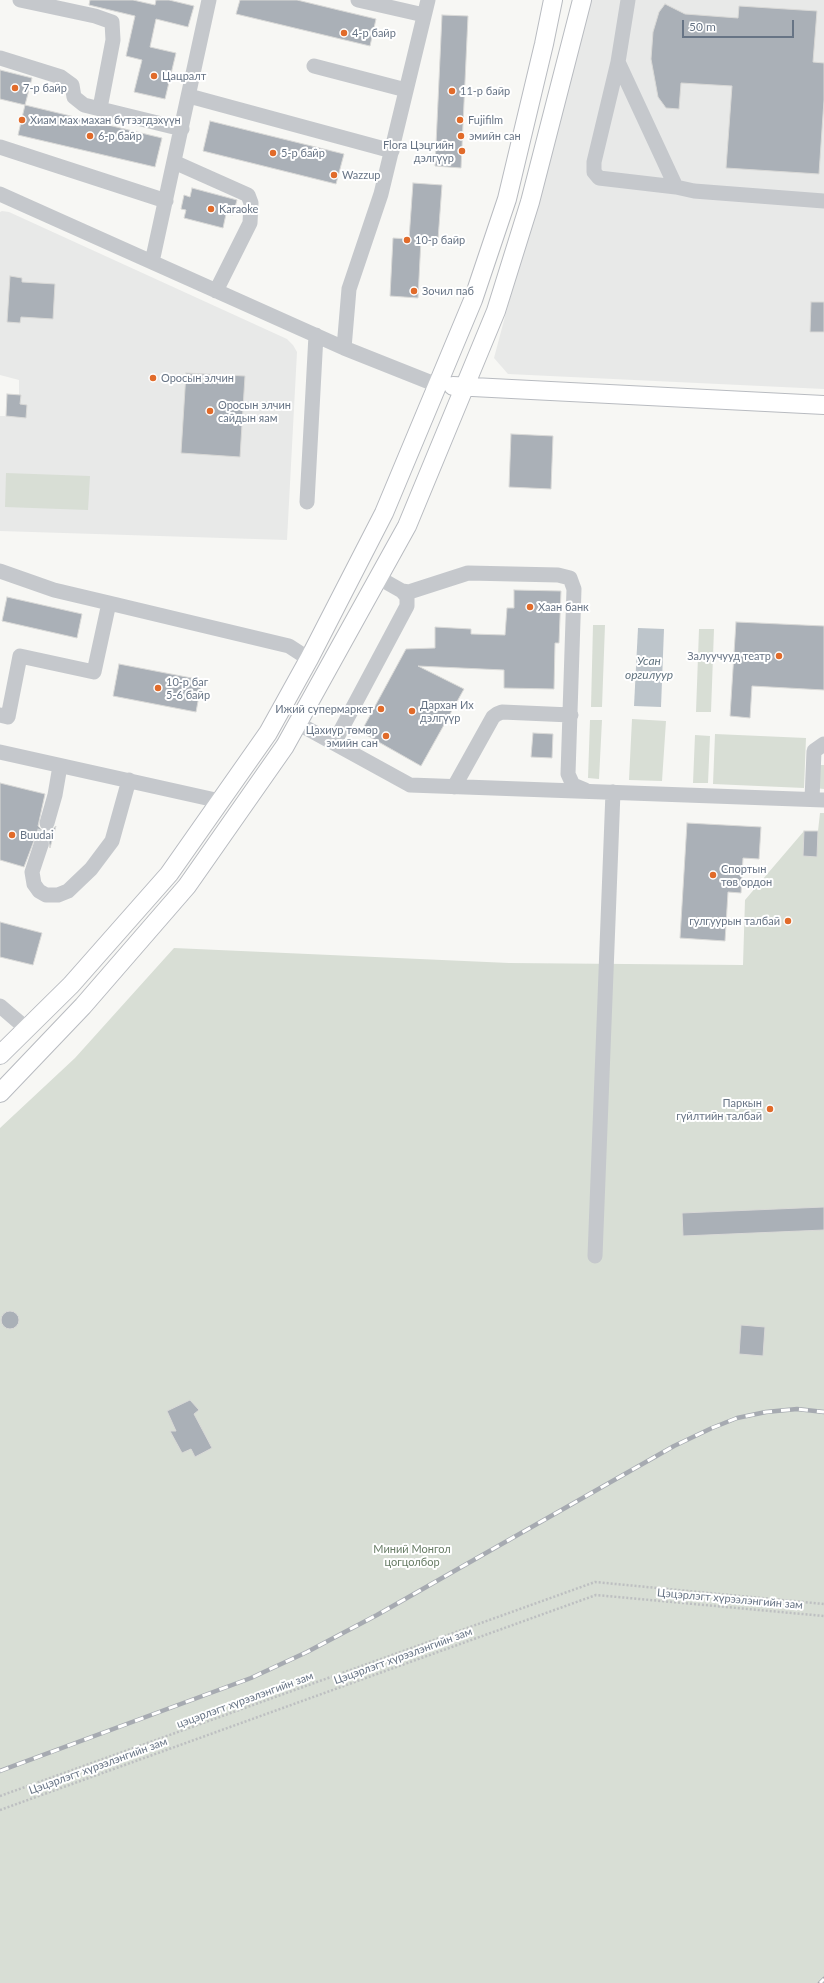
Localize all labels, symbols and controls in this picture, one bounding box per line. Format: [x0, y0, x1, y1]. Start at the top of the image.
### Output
scale bar [684, 12, 796, 38]
text: 50 m [689, 19, 716, 34]
place label: 4-р байр [352, 26, 396, 40]
marker: 4-р байр [339, 28, 349, 38]
place label: Цацралт [162, 69, 206, 83]
marker: Цацралт [149, 71, 159, 81]
place label: 7-р байр [23, 81, 67, 95]
marker: 7-р байр [10, 83, 20, 93]
place label: 11-р байр [460, 84, 510, 98]
marker: 11-р байр [447, 86, 457, 96]
place label: Хиам мах махан бүтээгдэхүүн [30, 113, 181, 127]
place label: Fujifilm [468, 113, 503, 127]
marker: Хиам мах махан бүтээгдэхүүн [17, 115, 27, 125]
marker: Fujifilm [455, 115, 465, 125]
place label: 6-р байр [98, 129, 142, 143]
place label: эмийн сан [469, 129, 521, 143]
marker: 6-р байр [85, 131, 95, 141]
marker: эмийн сан [456, 131, 466, 141]
place label: Flora Цэцгийн дэлгүүр [383, 138, 454, 164]
place label: 5-р байр [281, 146, 325, 160]
marker: Flora Цэцгийн дэлгүүр [457, 146, 467, 156]
marker: 5-р байр [268, 148, 278, 158]
place label: Wazzup [342, 168, 380, 182]
marker: Wazzup [329, 170, 339, 180]
place label: Karaoke [219, 202, 258, 216]
marker: Karaoke [206, 204, 216, 214]
place label: 10-р байр [415, 233, 465, 247]
marker: 10-р байр [402, 235, 412, 245]
place label: Зочил паб [422, 284, 474, 298]
marker: Зочил паб [409, 286, 419, 296]
place label: Оросын элчин [161, 371, 234, 385]
marker: Оросын элчин [148, 373, 158, 383]
place label: Оросын элчин сайдын яам [218, 398, 291, 424]
marker: Оросын элчин сайдын яам [205, 406, 215, 416]
place label: Хаан банк [538, 600, 589, 614]
marker: Хаан банк [525, 602, 535, 612]
place label: Залуучууд театр [687, 649, 771, 663]
marker: Залуучууд театр [774, 651, 784, 661]
water label: Усан оргилуур [625, 654, 673, 682]
place label: 10-р баг 5-6 байр [166, 675, 210, 701]
marker: 10-р баг 5-6 байр [153, 683, 163, 693]
place label: Дархан Их дэлгүүр [420, 698, 474, 724]
place label: Ижий супермаркет [275, 702, 373, 716]
marker: Ижий супермаркет [376, 704, 386, 714]
marker: Дархан Их дэлгүүр [407, 706, 417, 716]
place label: Цахиур төмөр эмийн сан [306, 723, 378, 749]
marker: Цахиур төмөр эмийн сан [381, 731, 391, 741]
place label: Buudai [20, 828, 54, 842]
marker: Buudai [7, 830, 17, 840]
place label: Спортын төв ордон [721, 862, 772, 888]
marker: Спортын төв ордон [708, 870, 718, 880]
place label: гулгуурын талбай [689, 914, 780, 928]
marker: гулгуурын талбай [783, 916, 793, 926]
place label: Паркын гүйлтийн талбай [676, 1096, 762, 1122]
marker: Паркын гүйлтийн талбай [765, 1104, 775, 1114]
park label: Миний Монгол цогцолбор [373, 1542, 451, 1568]
street label: Цэцэрлэгт хүрээлэнгийн зам [657, 1586, 803, 1612]
street label: Цэцэрлэгт хүрээлэнгийн зам [332, 1625, 474, 1687]
street label: цэцэрлэгт хүрээлэнгийн зам [175, 1669, 315, 1731]
street label: Цэцэрлэгт хүрээлэнгийн зам [27, 1735, 169, 1797]

